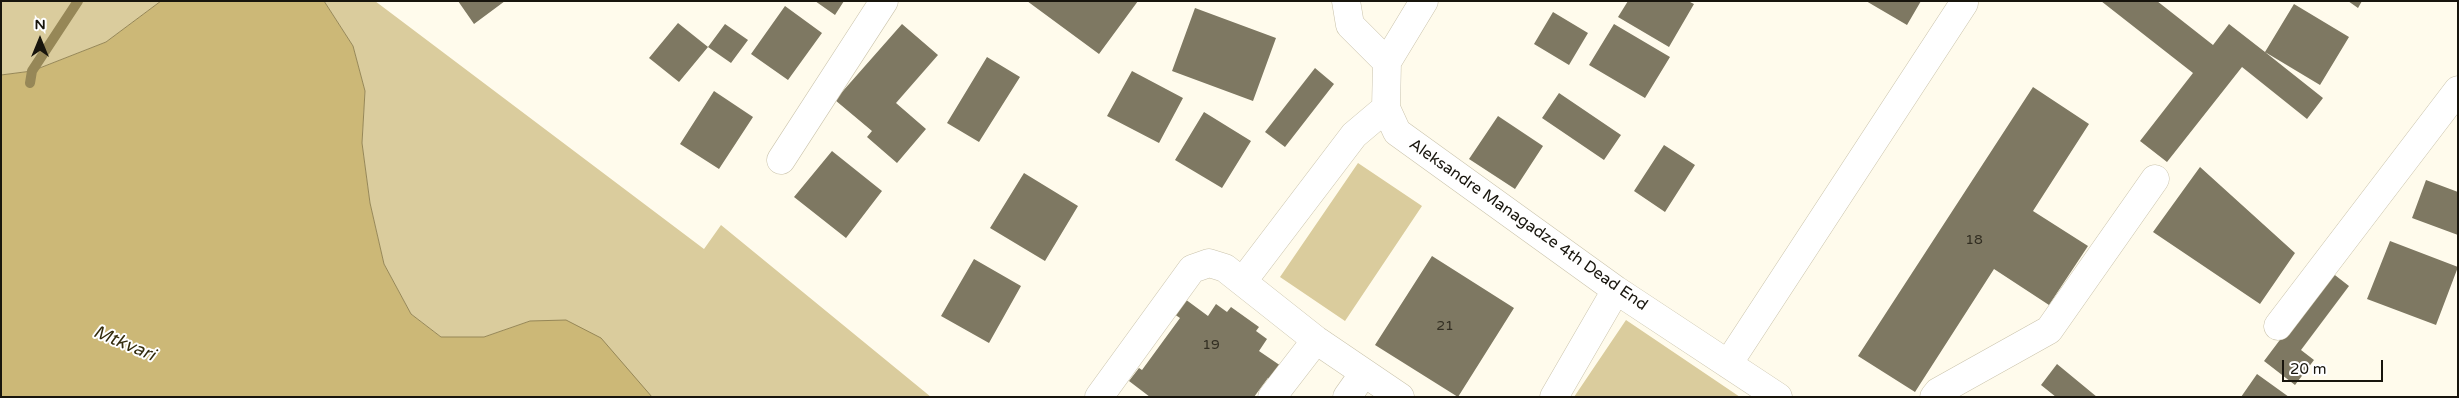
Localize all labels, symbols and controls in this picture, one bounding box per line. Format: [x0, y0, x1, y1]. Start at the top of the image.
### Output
north arrow [15, 15, 65, 65]
text: N [34, 16, 46, 33]
street label: Aleksandre Managadze 4th Dead End [1405, 135, 1651, 315]
house number: 18 [1965, 232, 1983, 248]
house number: 21 [1436, 318, 1454, 334]
water label: Mtkvari [90, 321, 158, 367]
house number: 19 [1202, 337, 1220, 353]
scale bar [2284, 350, 2385, 382]
text: 20 m [2290, 360, 2327, 378]

